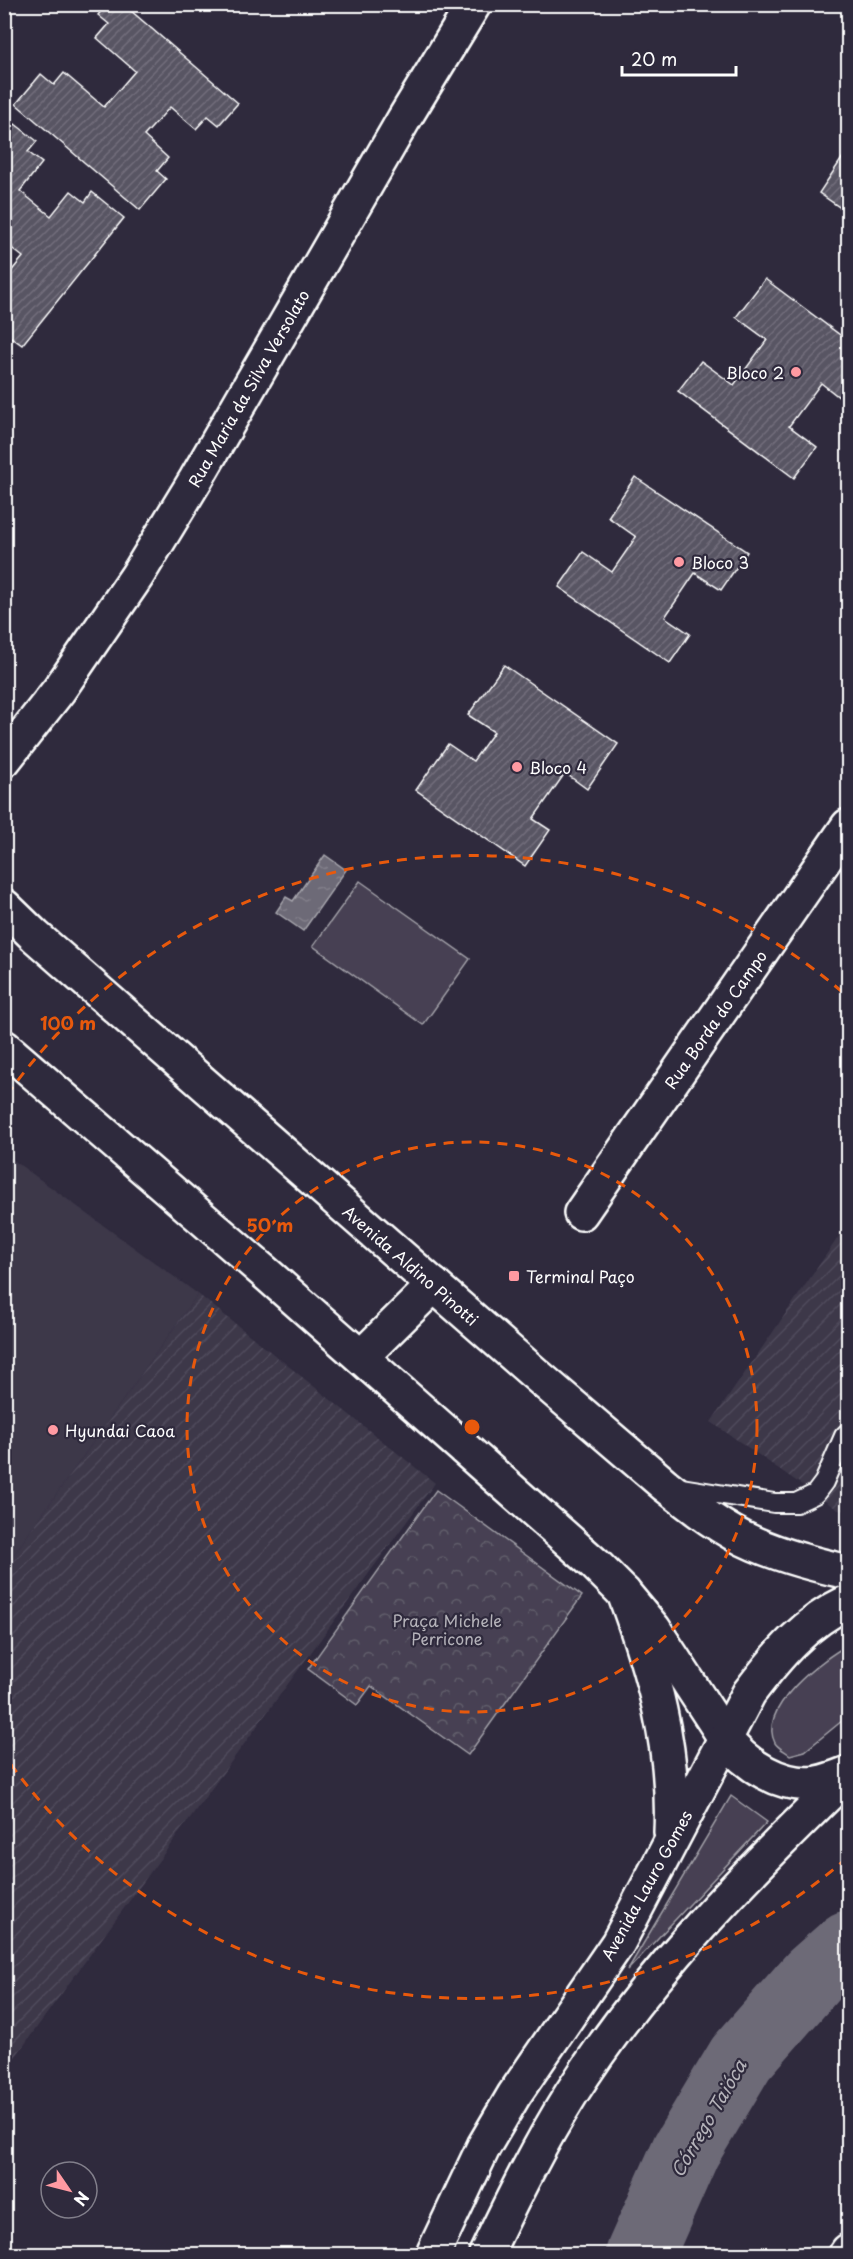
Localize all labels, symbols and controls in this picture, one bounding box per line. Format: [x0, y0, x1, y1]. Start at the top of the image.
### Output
scale bar [622, 39, 736, 77]
text: 20 m [631, 45, 677, 72]
street label: Rua Maria da Silva Versolato [181, 285, 315, 491]
place label: Bloco 2 [726, 360, 784, 384]
marker: Bloco 2 [789, 365, 803, 379]
place label: Bloco 3 [691, 550, 749, 574]
marker: Bloco 3 [672, 555, 686, 569]
place label: Bloco 4 [529, 755, 587, 779]
marker: Bloco 4 [510, 760, 524, 774]
street label: Rua Borda do Campo [658, 945, 772, 1093]
text: 100 m [40, 1009, 96, 1036]
street label: Avenida Aldino Pinotti [338, 1199, 484, 1331]
text: 50 m [247, 1211, 293, 1238]
place label: Terminal Paço [526, 1264, 635, 1288]
marker: Terminal Paço [507, 1269, 521, 1283]
centre of rings [462, 1417, 482, 1437]
place label: Hyundai Caoa [65, 1418, 175, 1442]
marker: Hyundai Caoa [46, 1423, 60, 1437]
park label: Praça Michele Perricone [392, 1608, 502, 1650]
street label: Avenida Lauro Gomes [595, 1806, 697, 1964]
water label: Córrego Taióca [663, 2053, 753, 2182]
north arrow [39, 2160, 99, 2220]
text: N [69, 2187, 96, 2211]

